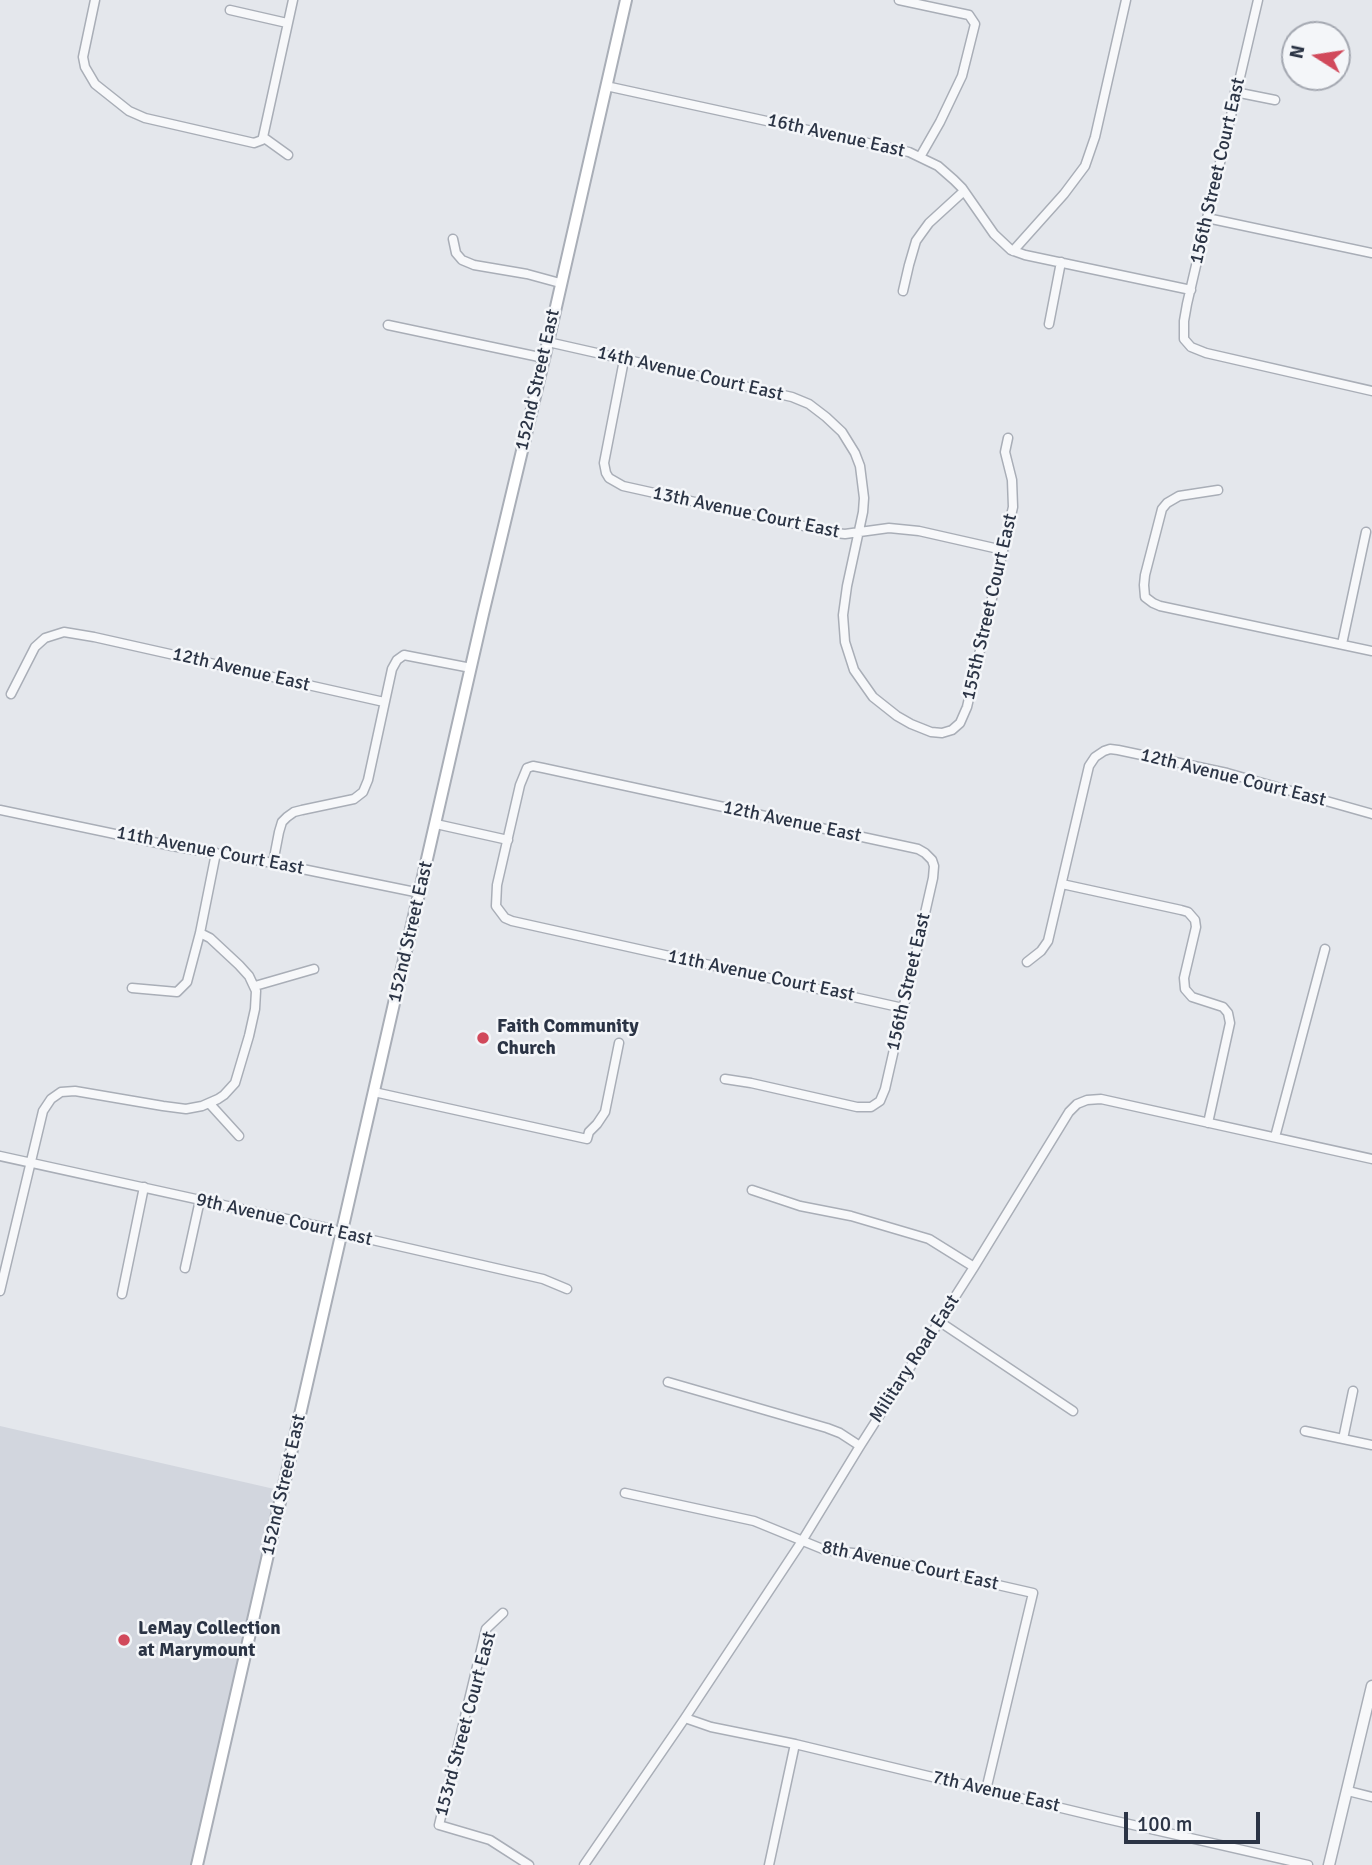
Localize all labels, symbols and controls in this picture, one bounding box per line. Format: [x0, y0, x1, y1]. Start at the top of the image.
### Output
north arrow [1281, 21, 1351, 91]
text: N [1284, 43, 1311, 61]
street label: 156th Street Court East [1185, 76, 1251, 266]
street label: 16th Avenue East [765, 109, 907, 163]
street label: 152nd Street East [511, 307, 565, 453]
street label: 14th Avenue Court East [595, 341, 785, 407]
street label: 13th Avenue Court East [651, 482, 841, 544]
street label: 155th Street Court East [957, 512, 1023, 702]
street label: 12th Avenue East [170, 643, 312, 697]
street label: 12th Avenue Court East [1138, 744, 1328, 812]
street label: 12th Avenue East [721, 796, 863, 848]
street label: 11th Avenue Court East [114, 822, 306, 880]
street label: 152nd Street East [384, 859, 438, 1005]
street label: 156th Street East [882, 911, 936, 1053]
street label: 11th Avenue Court East [666, 945, 856, 1007]
place label: Faith Community Church [497, 1016, 639, 1060]
marker: Faith Community Church [475, 1030, 491, 1046]
street label: 9th Avenue Court East [194, 1189, 374, 1251]
street label: Military Road East [865, 1291, 965, 1427]
street label: 152nd Street East [257, 1412, 311, 1558]
street label: 8th Avenue Court East [820, 1536, 1000, 1596]
place label: LeMay Collection at Marymount [138, 1618, 281, 1662]
street label: 153rd Street Court East [430, 1629, 502, 1819]
marker: LeMay Collection at Marymount [116, 1632, 132, 1648]
street label: 7th Avenue East [930, 1766, 1062, 1818]
scale bar [1127, 1798, 1264, 1842]
text: 100 m [1137, 1811, 1192, 1837]

